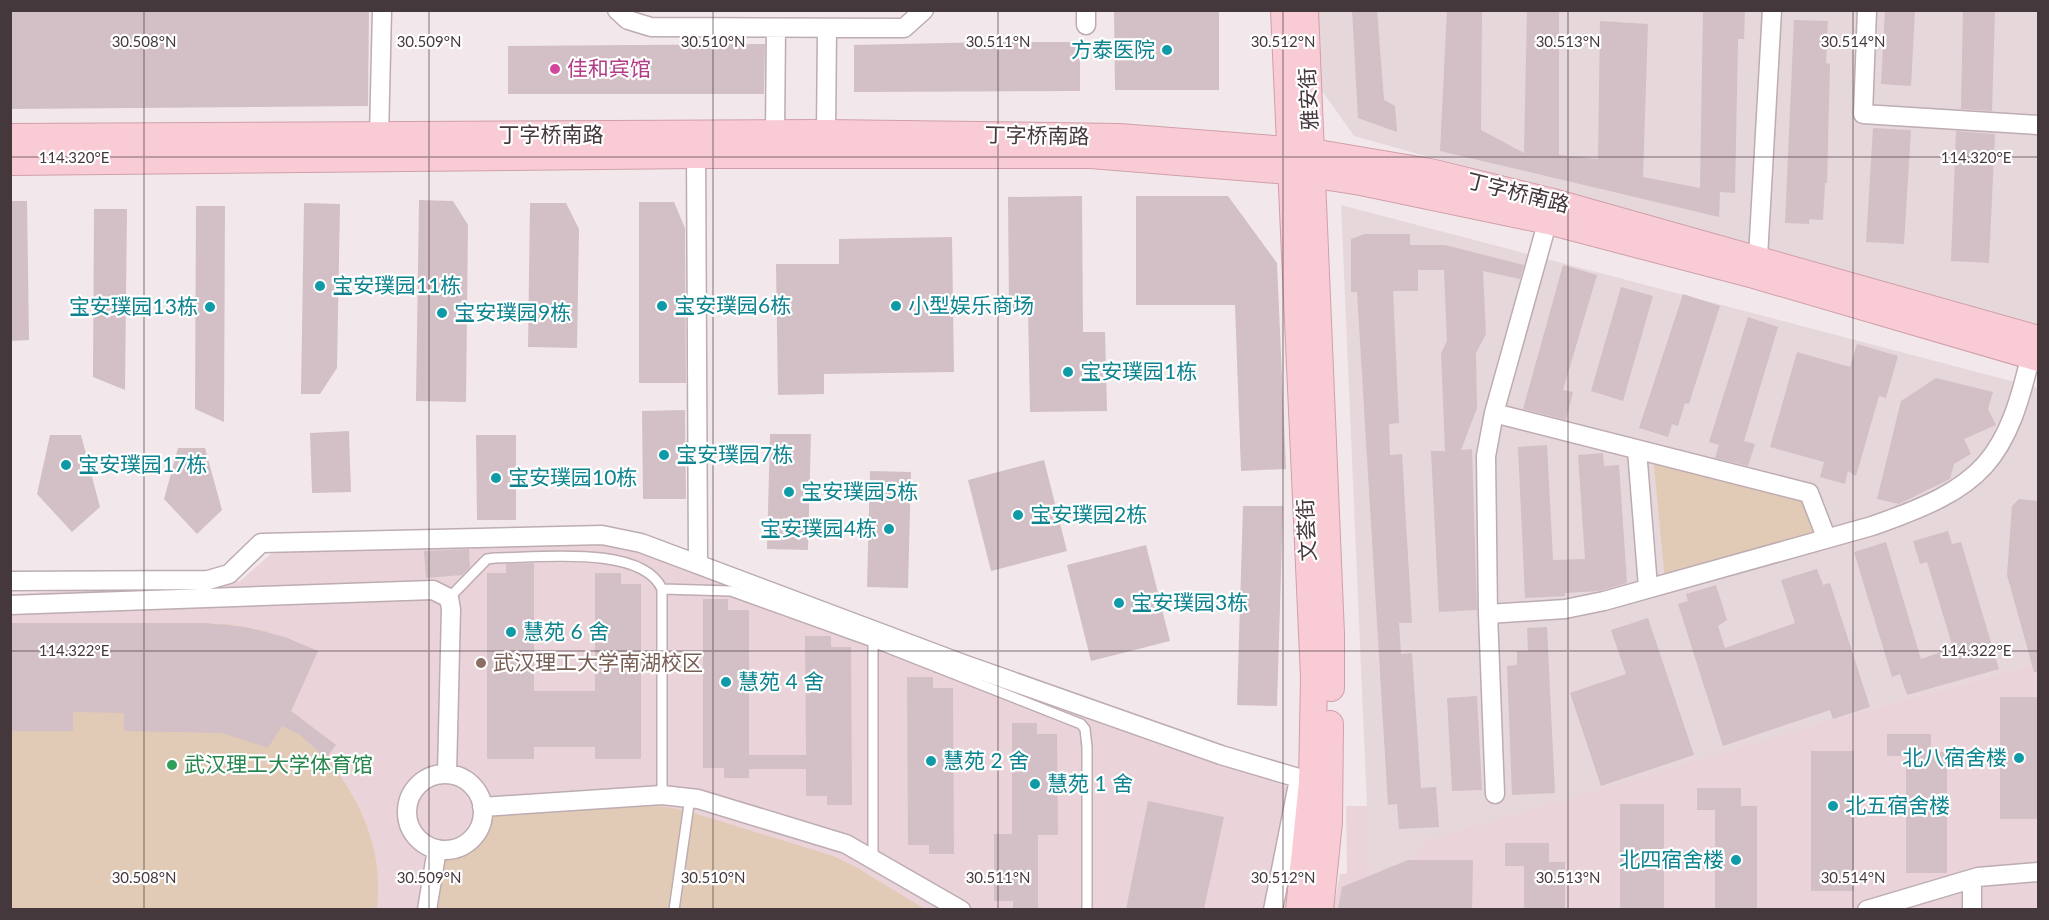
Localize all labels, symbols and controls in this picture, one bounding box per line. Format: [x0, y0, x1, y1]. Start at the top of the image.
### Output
text: 30.508°N [112, 32, 176, 50]
text: 30.509°N [397, 32, 461, 50]
text: 30.510°N [681, 32, 745, 50]
text: 30.511°N [966, 32, 1030, 50]
text: 30.512°N [1251, 32, 1315, 50]
text: 30.513°N [1536, 32, 1600, 50]
text: 30.514°N [1821, 32, 1885, 50]
place label: 方泰医院 [1071, 36, 1155, 61]
marker: 方泰医院 [1160, 43, 1174, 57]
place label: 佳和宾馆 [567, 55, 651, 80]
marker: 佳和宾馆 [548, 62, 562, 76]
street label: 雅安街 [1293, 67, 1322, 131]
street label: 丁字桥南路 [499, 121, 604, 146]
street label: 丁字桥南路 [984, 121, 1090, 148]
text: 114.320°E [39, 148, 109, 166]
text: 114.320°E [1941, 148, 2011, 166]
street label: 丁字桥南路 [1464, 167, 1572, 216]
place label: 宝安璞园11栋 [332, 272, 461, 297]
marker: 宝安璞园11栋 [313, 279, 327, 293]
place label: 宝安璞园6栋 [674, 292, 791, 317]
place label: 小型娱乐商场 [908, 292, 1034, 317]
place label: 宝安璞园13栋 [69, 293, 198, 318]
place label: 宝安璞园9栋 [454, 299, 571, 324]
marker: 宝安璞园6栋 [655, 299, 669, 313]
marker: 小型娱乐商场 [889, 299, 903, 313]
marker: 宝安璞园13栋 [203, 300, 217, 314]
marker: 宝安璞园9栋 [435, 306, 449, 320]
place label: 宝安璞园1栋 [1080, 358, 1197, 383]
marker: 宝安璞园1栋 [1061, 365, 1075, 379]
place label: 宝安璞园7栋 [676, 441, 793, 466]
marker: 宝安璞园7栋 [657, 448, 671, 462]
place label: 宝安璞园17栋 [78, 451, 207, 476]
marker: 宝安璞园17栋 [59, 458, 73, 472]
place label: 宝安璞园10栋 [508, 464, 637, 489]
marker: 宝安璞园10栋 [489, 471, 503, 485]
place label: 宝安璞园5栋 [801, 478, 918, 503]
marker: 宝安璞园5栋 [782, 485, 796, 499]
street label: 文荟街 [1291, 498, 1320, 562]
place label: 宝安璞园2栋 [1030, 501, 1147, 526]
marker: 宝安璞园2栋 [1011, 508, 1025, 522]
place label: 宝安璞园4栋 [760, 515, 877, 540]
marker: 宝安璞园4栋 [882, 522, 896, 536]
place label: 宝安璞园3栋 [1131, 589, 1248, 614]
marker: 宝安璞园3栋 [1112, 596, 1126, 610]
place label: 慧苑 6 舍 [523, 618, 609, 643]
marker: 慧苑 6 舍 [504, 625, 518, 639]
text: 114.322°E [39, 641, 109, 659]
text: 114.322°E [1941, 641, 2011, 659]
place label: 武汉理工大学南湖校区 [493, 649, 703, 674]
marker: 武汉理工大学南湖校区 [474, 656, 488, 670]
place label: 慧苑 4 舍 [738, 668, 824, 693]
marker: 慧苑 4 舍 [719, 675, 733, 689]
place label: 北八宿舍楼 [1902, 744, 2007, 769]
place label: 慧苑 2 舍 [943, 747, 1029, 772]
place label: 武汉理工大学体育馆 [184, 751, 373, 776]
marker: 北八宿舍楼 [2012, 751, 2026, 765]
marker: 慧苑 2 舍 [924, 754, 938, 768]
marker: 武汉理工大学体育馆 [165, 758, 179, 772]
place label: 慧苑 1 舍 [1047, 770, 1133, 795]
marker: 慧苑 1 舍 [1028, 777, 1042, 791]
place label: 北五宿舍楼 [1845, 792, 1950, 817]
marker: 北五宿舍楼 [1826, 799, 1840, 813]
place label: 北四宿舍楼 [1619, 846, 1724, 871]
marker: 北四宿舍楼 [1729, 853, 1743, 867]
text: 30.508°N [112, 868, 176, 886]
text: 30.509°N [397, 868, 461, 886]
text: 30.510°N [681, 868, 745, 886]
text: 30.511°N [966, 868, 1030, 886]
text: 30.512°N [1251, 868, 1315, 886]
text: 30.513°N [1536, 868, 1600, 886]
text: 30.514°N [1821, 868, 1885, 886]

